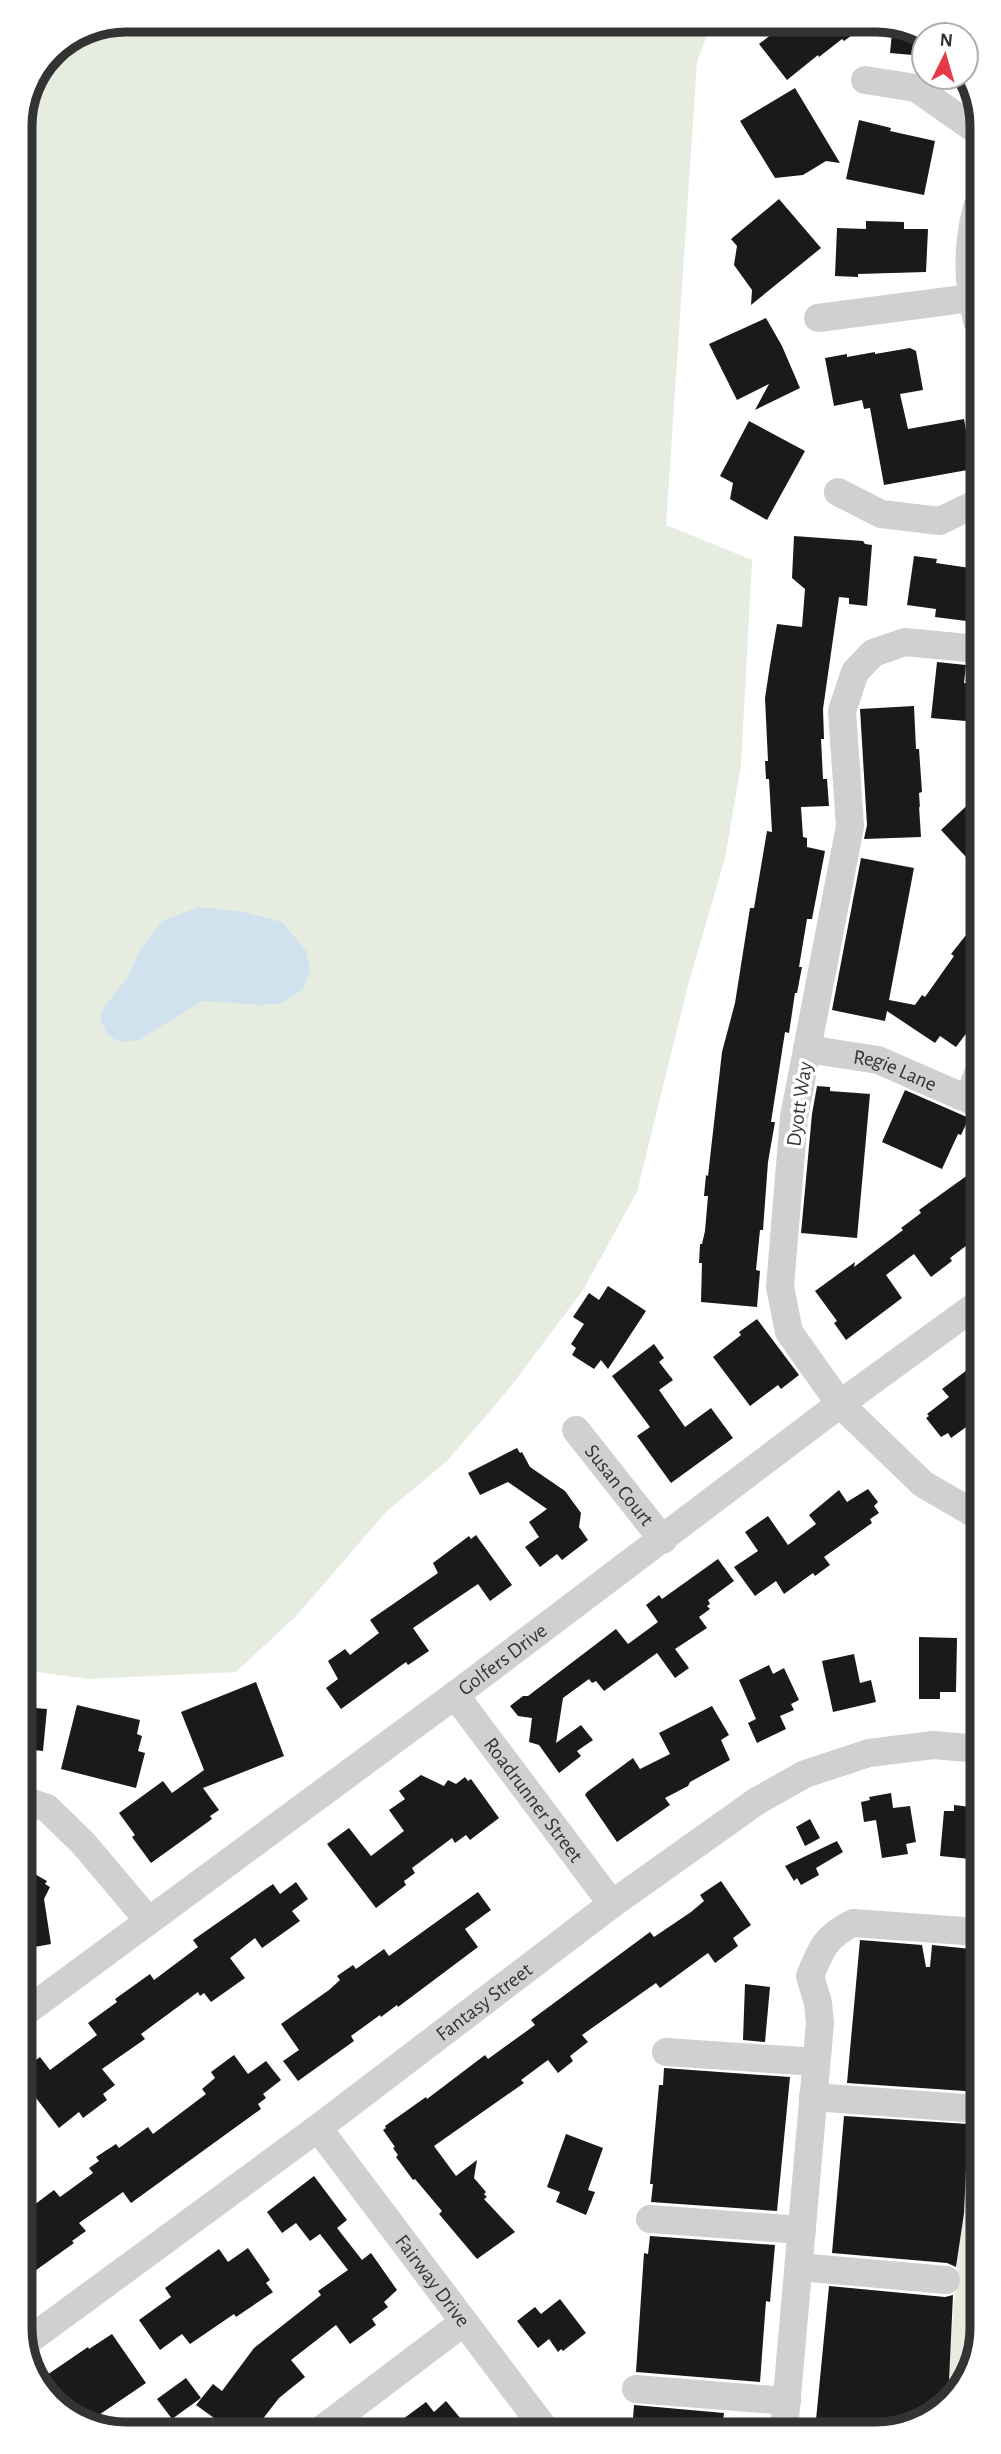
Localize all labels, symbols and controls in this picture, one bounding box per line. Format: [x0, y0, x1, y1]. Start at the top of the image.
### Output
north arrow [910, 21, 980, 91]
text: N [939, 31, 954, 51]
street label: Regie Lane [852, 1046, 940, 1095]
street label: Dyott Way [783, 1060, 816, 1148]
street label: Susan Court [581, 1441, 658, 1530]
street label: Golfers Drive [454, 1620, 551, 1700]
street label: Roadrunner Street [480, 1734, 587, 1867]
street label: Fantasy Street [432, 1959, 537, 2045]
street label: Fairway Drive [391, 2231, 474, 2331]

